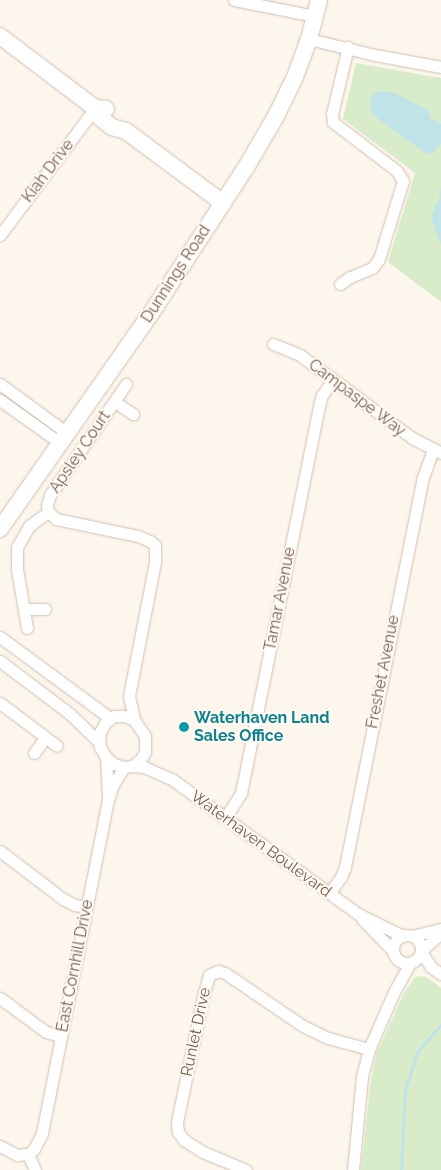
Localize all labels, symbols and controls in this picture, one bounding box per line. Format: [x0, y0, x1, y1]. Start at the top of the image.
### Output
street label: Kiah Drive [18, 136, 78, 206]
street label: Dunnings Road [137, 222, 215, 326]
street label: Campaspe Way [304, 355, 410, 441]
street label: Apsley Court [45, 407, 115, 497]
street label: Tamar Avenue [260, 545, 300, 653]
street label: Freshet Avenue [363, 613, 403, 731]
place label: Waterhaven Land Sales Office [194, 708, 329, 746]
marker: Waterhaven Land Sales Office [178, 721, 190, 733]
street label: Waterhaven Boulevard [187, 787, 335, 901]
street label: East Cornhill Drive [53, 898, 97, 1034]
street label: Runlet Drive [177, 986, 215, 1078]

